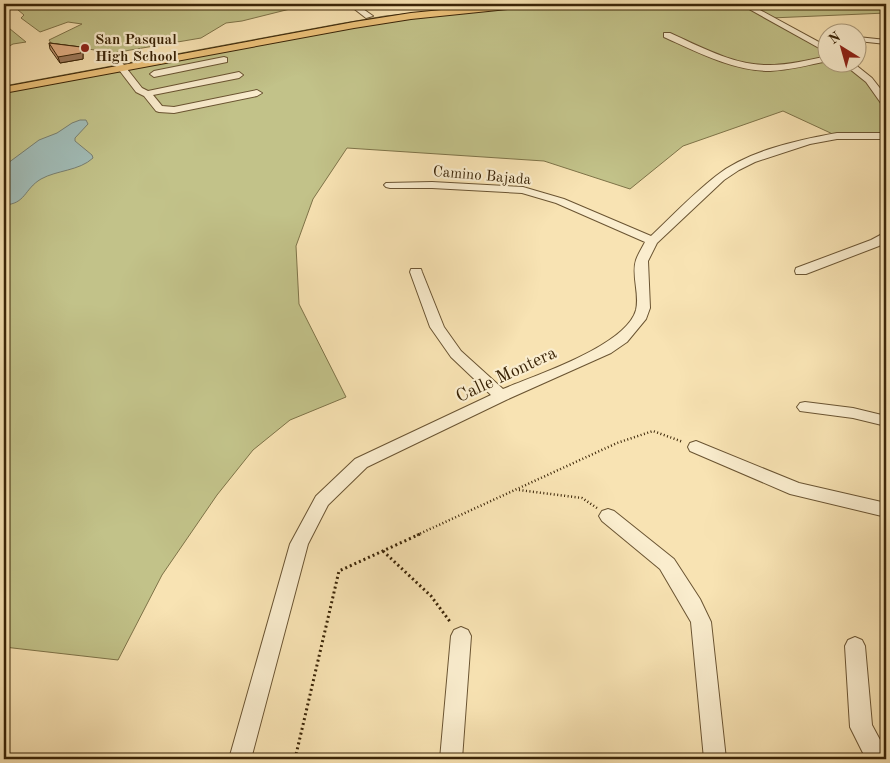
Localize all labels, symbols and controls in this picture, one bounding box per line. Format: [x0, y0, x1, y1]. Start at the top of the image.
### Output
north arrow [818, 22, 868, 72]
text: N [826, 29, 844, 47]
place label: San Pasqual High School [95, 33, 178, 65]
marker: San Pasqual High School [79, 42, 91, 54]
street label: Camino Bajada [432, 165, 532, 188]
street label: Calle Montera [453, 344, 560, 406]

